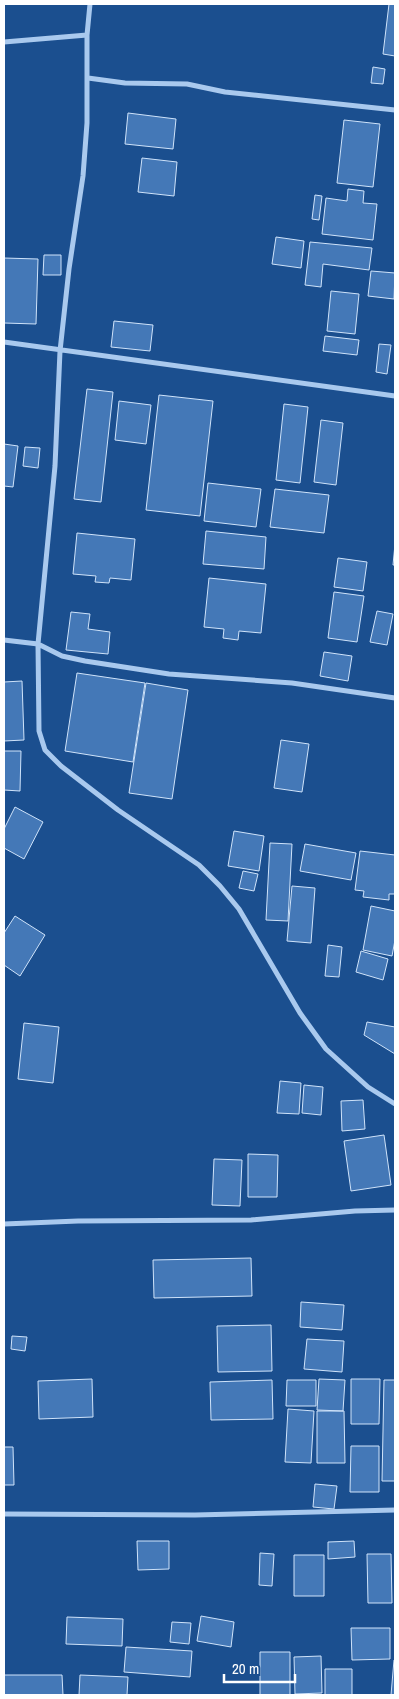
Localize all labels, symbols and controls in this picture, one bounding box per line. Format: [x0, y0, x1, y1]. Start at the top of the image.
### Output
scale bar [224, 1652, 295, 1684]
text: 20 m [232, 1658, 259, 1679]

